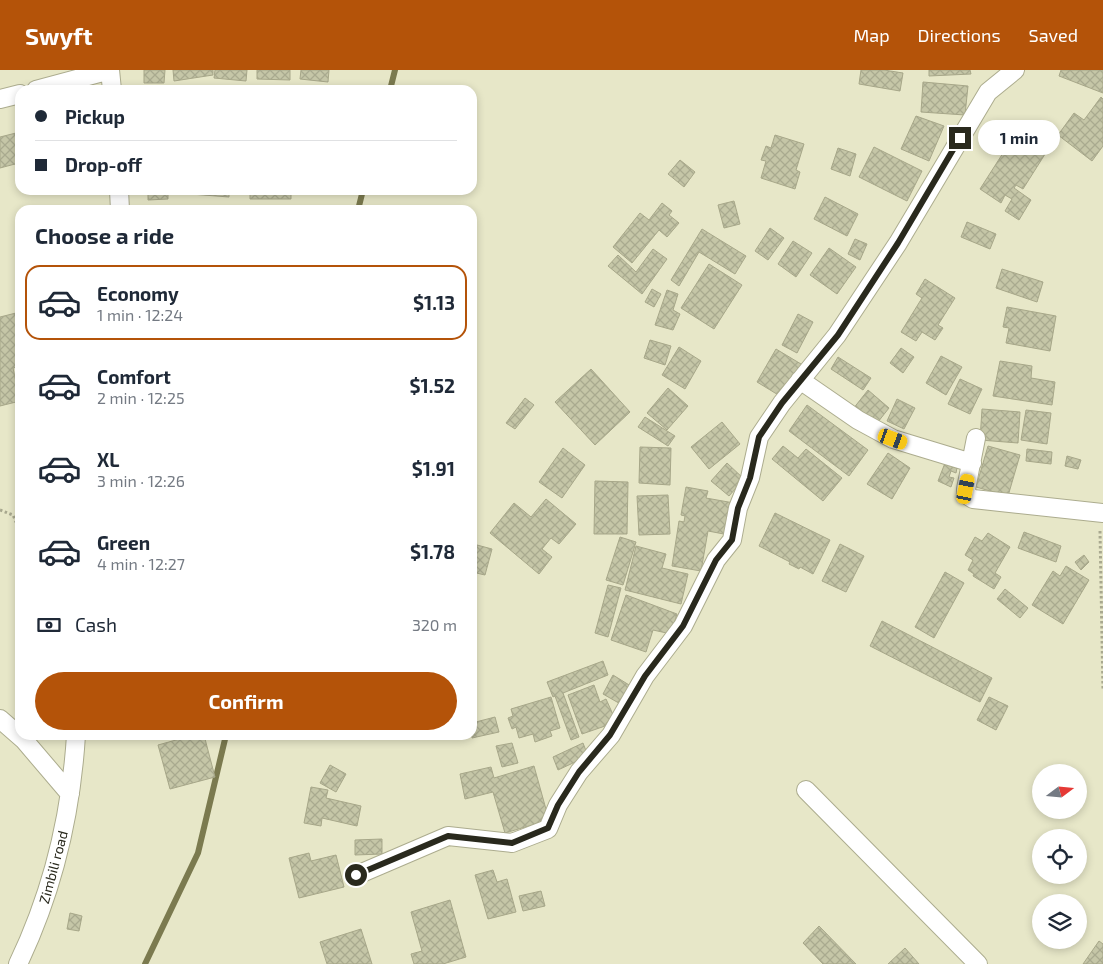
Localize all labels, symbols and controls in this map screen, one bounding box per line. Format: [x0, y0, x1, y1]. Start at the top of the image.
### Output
text: Swyft [25, 21, 93, 50]
text: Map [853, 24, 890, 46]
text: Directions [918, 24, 1001, 46]
text: Saved [1029, 24, 1078, 46]
text: Pickup [65, 105, 125, 128]
callout: 1 min [978, 120, 1060, 156]
route end [949, 127, 971, 149]
text: 1 min [1000, 128, 1038, 147]
text: Drop-off [65, 153, 142, 176]
text: Choose a ride [35, 222, 174, 248]
icon: car [37, 280, 82, 325]
text: Economy [97, 282, 179, 305]
text: $1.13 [413, 291, 455, 314]
text: 1 min · 12:24 [97, 305, 183, 324]
icon: car [37, 363, 82, 408]
text: Comfort [97, 365, 171, 388]
text: $1.52 [410, 374, 455, 397]
text: 2 min · 12:25 [97, 388, 184, 407]
car [876, 427, 909, 451]
icon: car [37, 446, 82, 491]
text: XL [97, 448, 119, 471]
text: $1.91 [412, 457, 455, 480]
text: 3 min · 12:26 [97, 471, 185, 490]
car [955, 473, 976, 505]
icon: car [37, 529, 82, 574]
text: Green [97, 531, 150, 554]
text: $1.78 [410, 540, 455, 563]
text: 4 min · 12:27 [97, 554, 185, 573]
icon: cash [35, 611, 63, 639]
text: Cash [75, 613, 117, 636]
text: 320 m [412, 615, 457, 634]
button: Confirm [35, 672, 457, 730]
north arrow [1032, 764, 1088, 819]
map controls [1032, 764, 1087, 949]
street label: Zimbili road [35, 829, 71, 905]
button: locate [1032, 829, 1087, 884]
route start [345, 864, 367, 886]
button: layers [1032, 894, 1087, 949]

